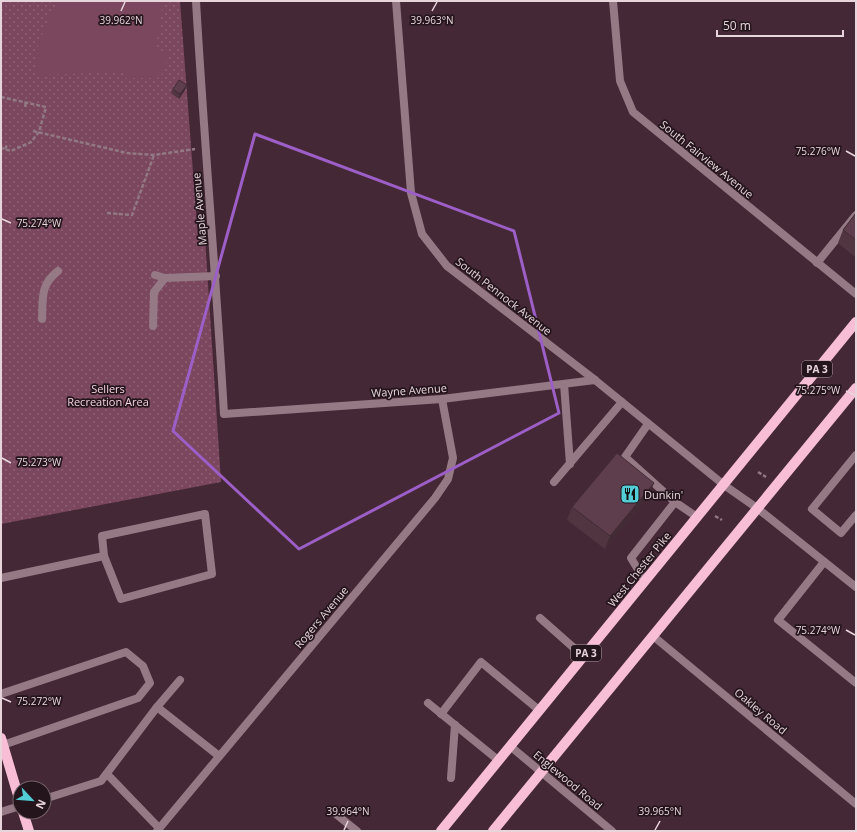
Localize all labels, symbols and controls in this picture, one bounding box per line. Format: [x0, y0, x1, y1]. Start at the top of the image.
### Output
scale bar [717, 12, 843, 38]
text: 39.962°N [99, 13, 143, 27]
text: 39.963°N [410, 13, 454, 27]
text: 50 m [723, 17, 751, 34]
street label: South Fairview Avenue [657, 117, 757, 201]
text: 75.276°W [796, 144, 841, 158]
street label: Maple Avenue [188, 172, 210, 246]
text: 75.274°W [17, 216, 62, 230]
street label: South Pennock Avenue [453, 254, 555, 338]
road number: PA 3 [802, 361, 832, 377]
street label: Wayne Avenue [371, 380, 447, 400]
park label: Sellers Recreation Area [67, 381, 149, 409]
text: 75.275°W [796, 383, 841, 397]
text: 75.273°W [17, 455, 62, 469]
restaurant icon: Dunkin' [619, 483, 641, 505]
place label: Dunkin' [644, 487, 683, 502]
street label: West Chester Pike [604, 528, 674, 610]
street label: Rogers Avenue [291, 583, 351, 651]
text: 75.274°W [796, 623, 841, 637]
road number: PA 3 [571, 645, 601, 661]
street label: Oakley Road [732, 685, 790, 737]
text: 75.272°W [17, 694, 62, 708]
street label: Englewood Road [530, 747, 606, 813]
north arrow [12, 780, 52, 820]
text: N [33, 797, 50, 812]
text: 39.964°N [326, 804, 370, 818]
text: 39.965°N [638, 804, 682, 818]

